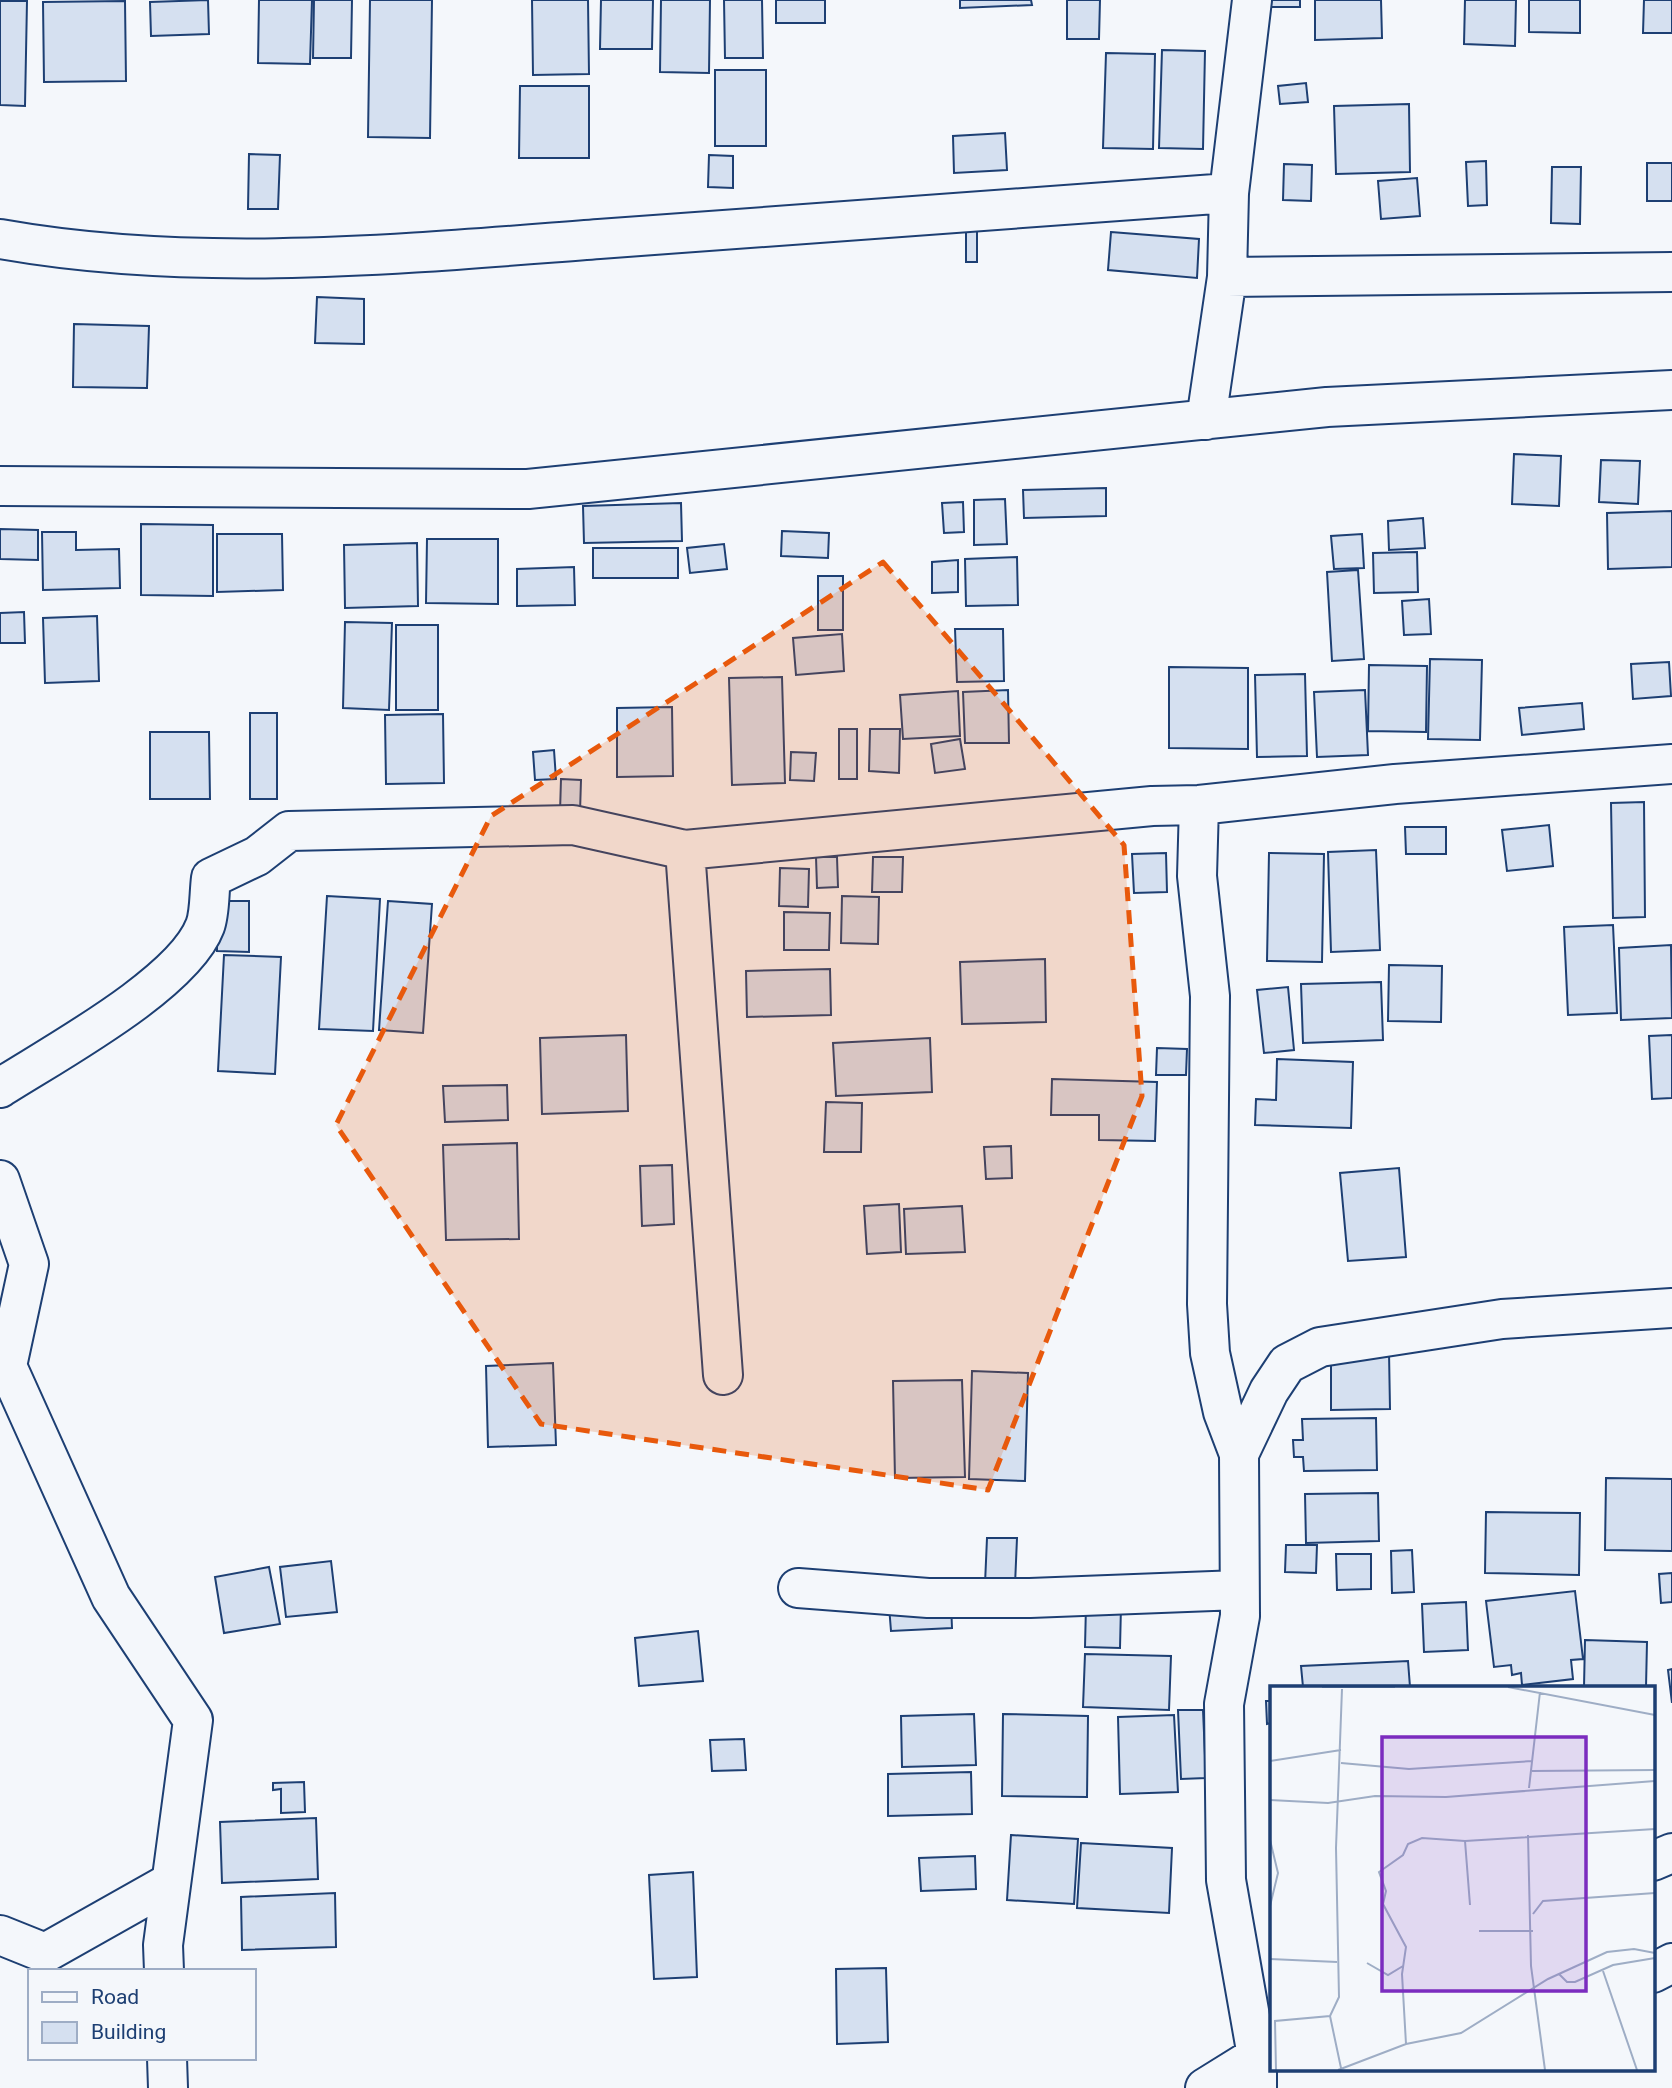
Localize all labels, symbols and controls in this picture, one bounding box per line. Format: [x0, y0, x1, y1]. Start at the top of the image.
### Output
inset map [1270, 1686, 1654, 2070]
legend [28, 1969, 256, 2060]
text: Road [91, 1985, 139, 2009]
text: Building [91, 2020, 166, 2044]

